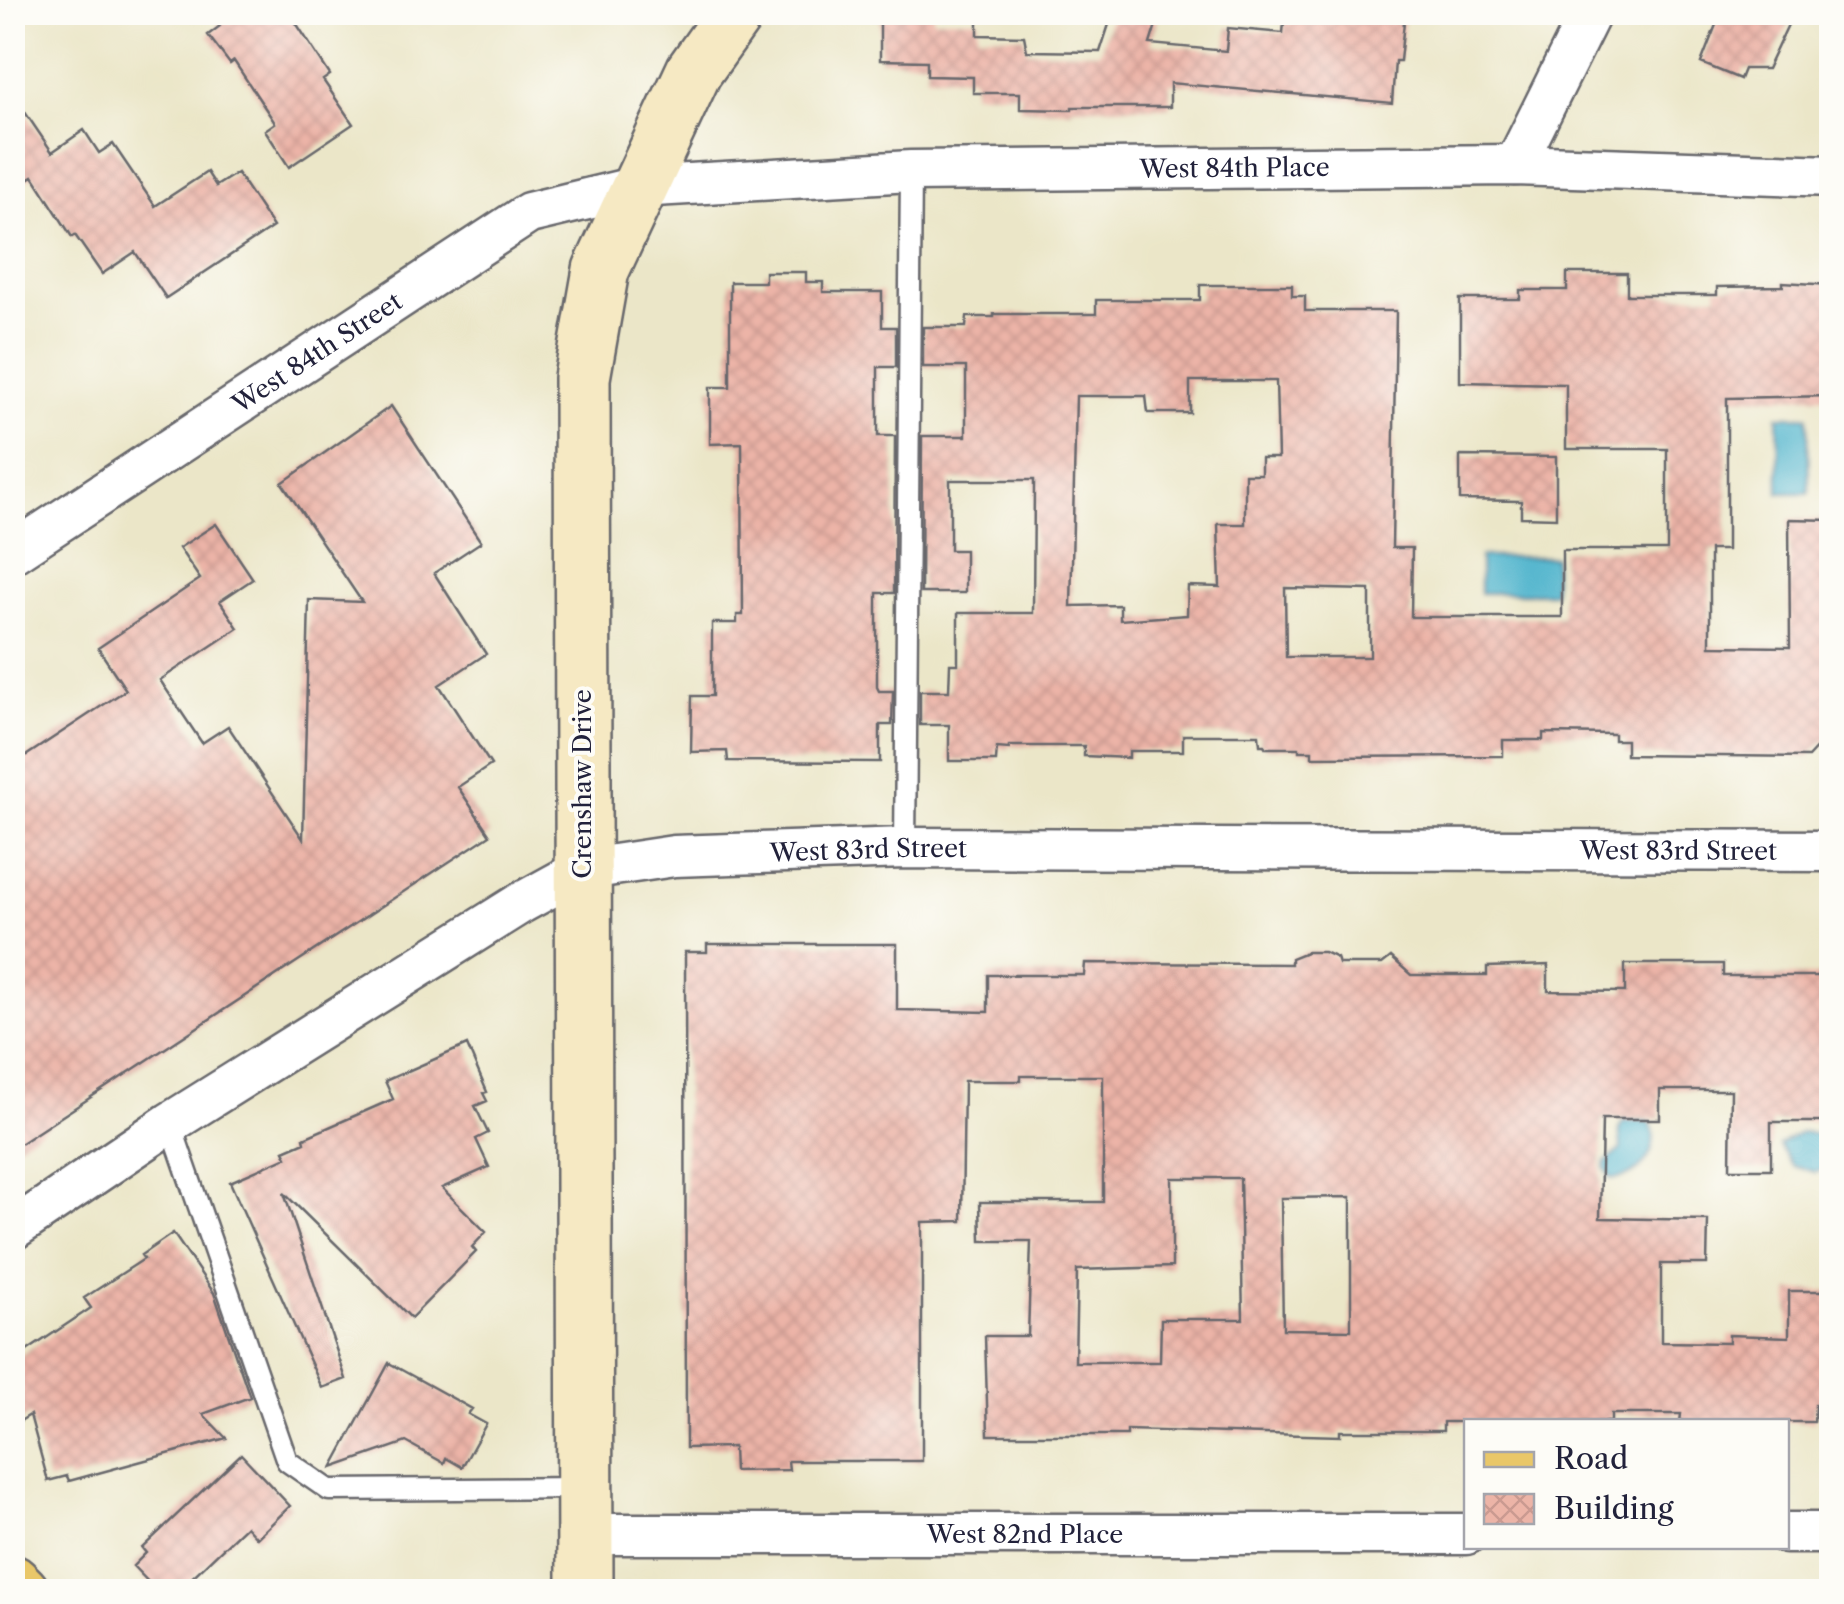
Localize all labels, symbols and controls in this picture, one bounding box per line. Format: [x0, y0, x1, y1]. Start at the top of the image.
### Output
street label: West 84th Place [1138, 152, 1330, 185]
street label: West 84th Street [226, 286, 408, 420]
street label: Crenshaw Drive [567, 689, 598, 879]
street label: West 83rd Street [768, 833, 967, 869]
street label: West 83rd Street [1579, 835, 1777, 867]
legend [1464, 1419, 1789, 1549]
text: Road [1554, 1440, 1628, 1477]
text: Building [1554, 1490, 1674, 1527]
street label: West 82nd Place [926, 1519, 1123, 1550]

